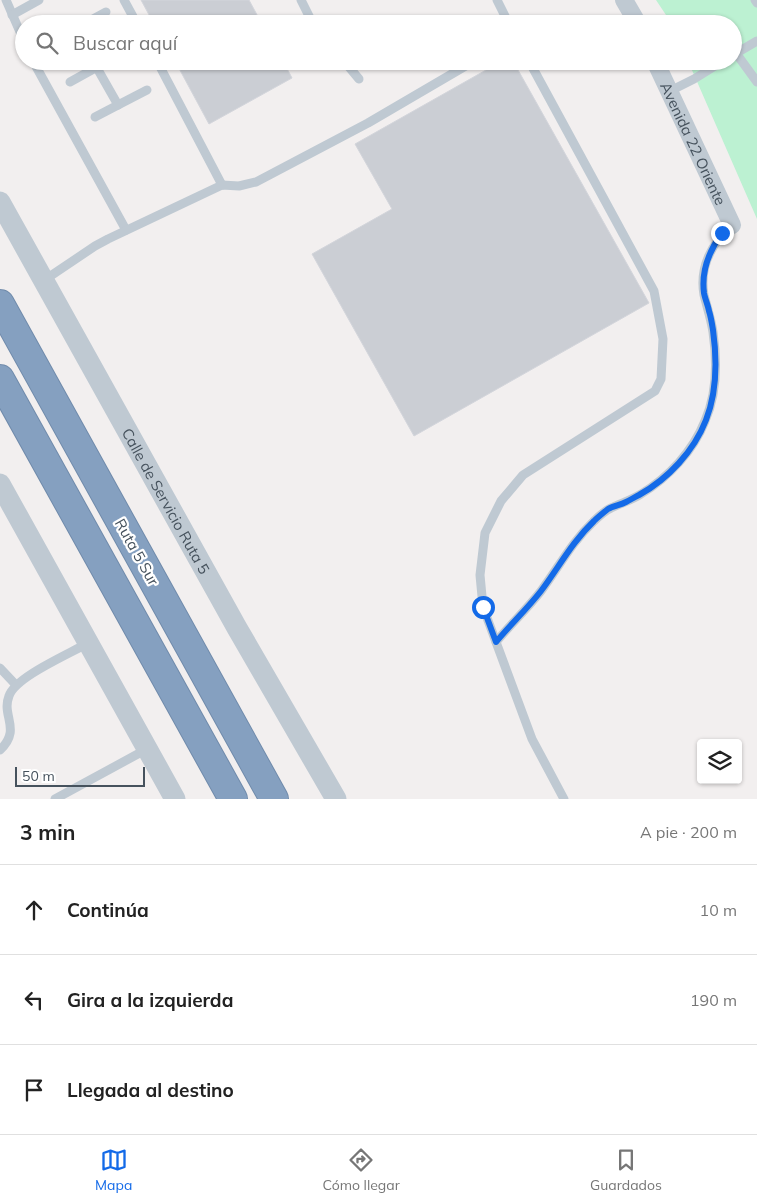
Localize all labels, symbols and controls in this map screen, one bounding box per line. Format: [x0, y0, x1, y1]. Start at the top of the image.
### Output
search box [15, 15, 742, 70]
icon: search [33, 29, 61, 57]
text: Buscar aquí [73, 31, 177, 55]
street label: Avenida 22 Oriente [657, 79, 731, 208]
route end [711, 222, 734, 245]
street label: Calle de Servicio Ruta 5 [118, 425, 214, 577]
street label: Ruta 5 Sur [111, 515, 163, 589]
route start [472, 596, 495, 619]
map controls [697, 739, 742, 784]
button: layers [697, 739, 742, 784]
scale bar [15, 764, 145, 787]
text: 50 m [22, 767, 55, 785]
text: 3 min [20, 819, 75, 845]
text: A pie · 200 m [640, 822, 737, 842]
icon: ahead [20, 896, 48, 924]
text: Continúa [67, 898, 149, 922]
text: 10 m [700, 900, 737, 920]
icon: left [20, 986, 48, 1014]
text: Gira a la izquierda [67, 988, 233, 1012]
text: 190 m [690, 990, 737, 1010]
icon: arrive [20, 1076, 48, 1104]
text: Llegada al destino [67, 1078, 234, 1102]
tab: Mapa [95, 1146, 132, 1194]
tab: Cómo llegar [323, 1146, 400, 1194]
tab: Guardados [590, 1146, 662, 1194]

